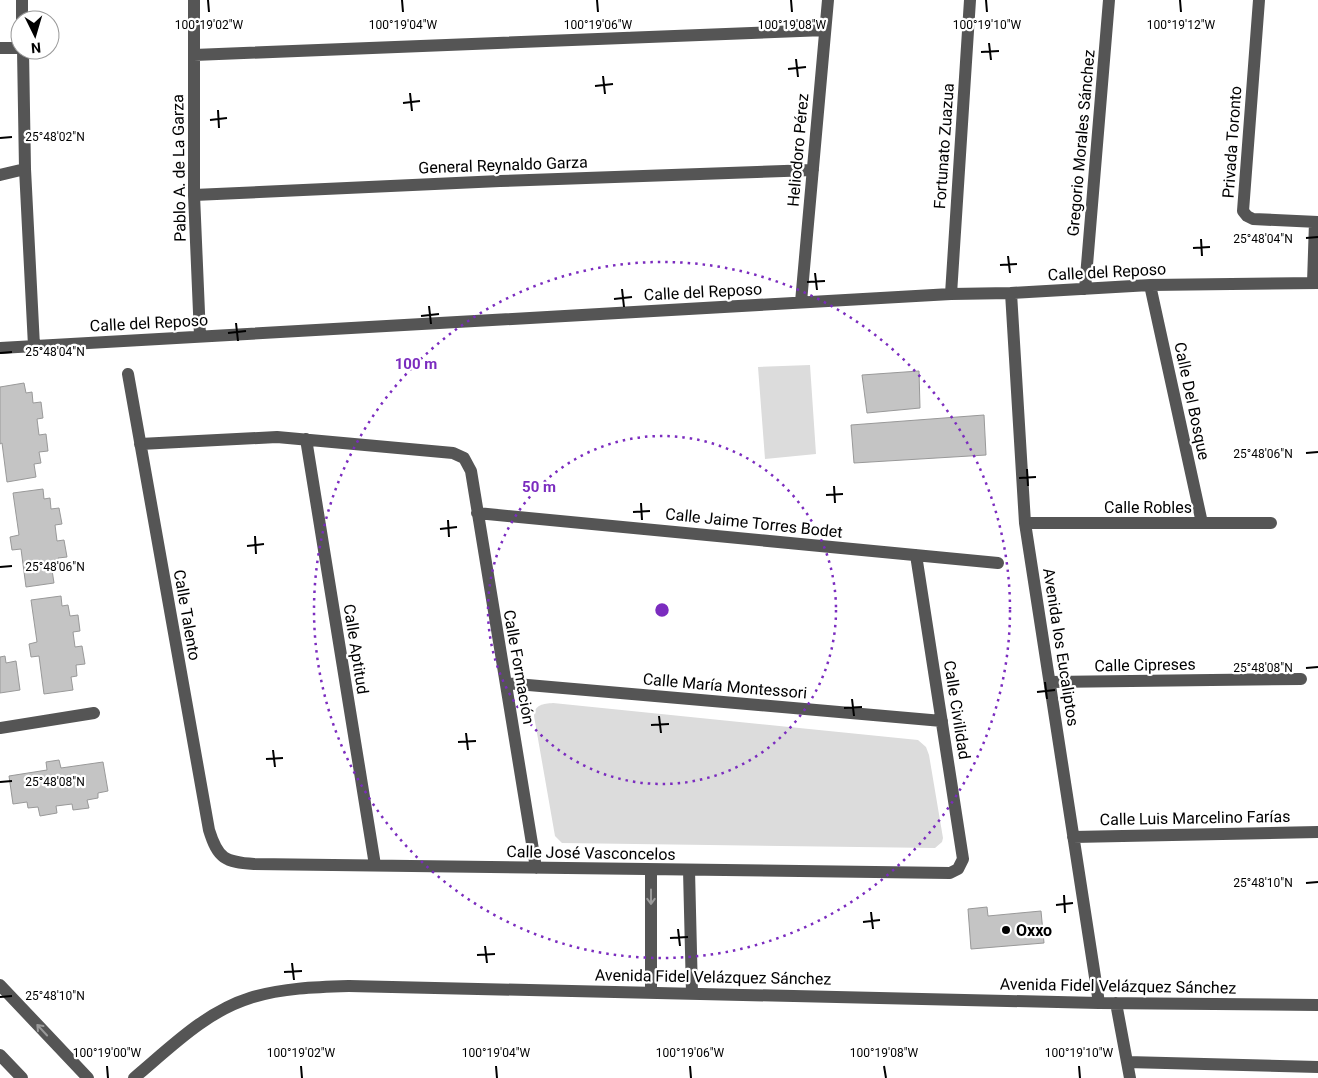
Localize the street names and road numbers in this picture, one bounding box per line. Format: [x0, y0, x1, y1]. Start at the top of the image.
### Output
street label: Gregorio Morales Sánchez [1063, 49, 1099, 237]
street label: Fortunato Zuazua [930, 83, 958, 209]
street label: Privada Toronto [1219, 85, 1245, 199]
street label: Heliodoro Pérez [784, 93, 812, 207]
street label: Pablo A. de La Garza [168, 94, 190, 242]
street label: General Reynaldo Garza [418, 153, 588, 177]
street label: Calle del Reposo [1047, 259, 1167, 285]
street label: Calle del Reposo [643, 279, 763, 305]
street label: Calle del Reposo [89, 310, 209, 336]
street label: Calle Del Bosque [1170, 340, 1214, 462]
street label: Calle Robles [1104, 498, 1192, 517]
street label: Calle Jaime Torres Bodet [664, 504, 844, 542]
street label: Avenida los Eucaliptos [1039, 567, 1083, 727]
street label: Calle Talento [170, 568, 204, 662]
street label: Calle Aptitud [340, 603, 372, 695]
street label: Calle Formación [500, 608, 538, 726]
street label: Calle Cipreses [1094, 655, 1196, 675]
street label: Calle Civilidad [940, 659, 974, 761]
street label: Calle María Montessori [642, 669, 808, 703]
street label: Calle Luis Marcelino Farías [1099, 807, 1291, 829]
street label: Calle José Vasconcelos [506, 842, 676, 864]
street label: Avenida Fidel Velázquez Sánchez [595, 965, 831, 989]
street label: Avenida Fidel Velázquez Sánchez [1000, 974, 1236, 998]

